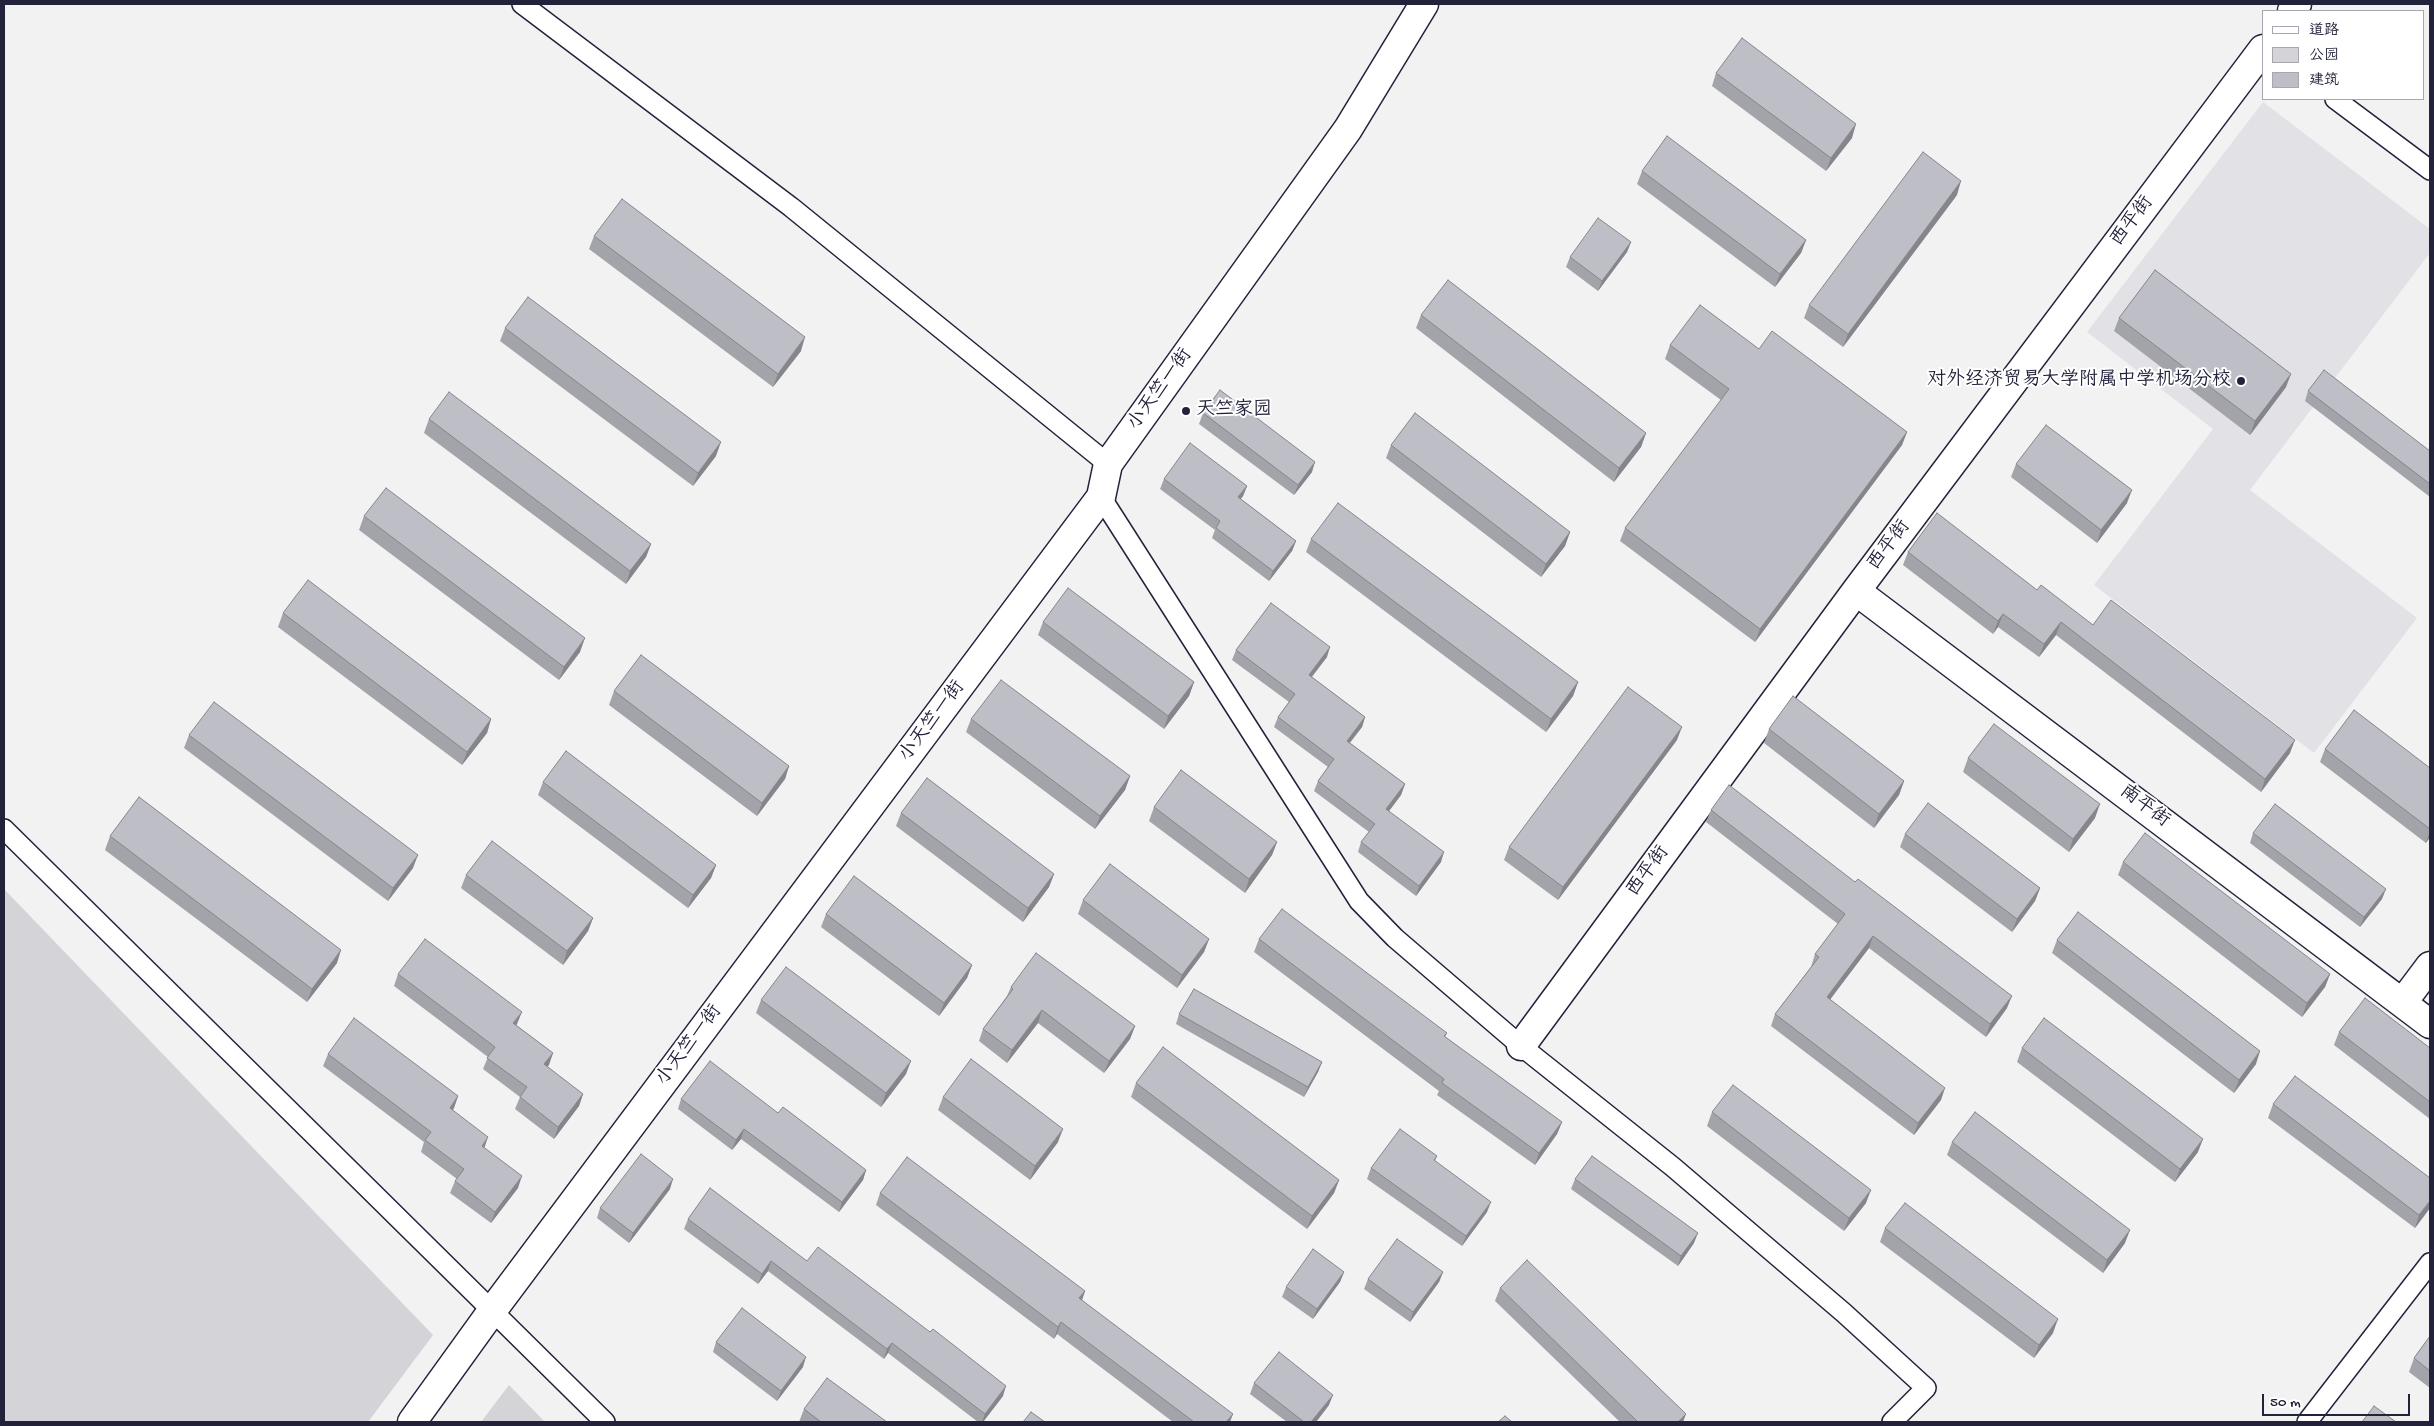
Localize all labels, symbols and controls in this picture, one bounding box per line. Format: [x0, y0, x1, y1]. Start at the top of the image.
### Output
legend [2262, 10, 2424, 100]
text: 道路 [2309, 22, 2339, 40]
text: 公园 [2309, 47, 2339, 65]
text: 建筑 [2309, 72, 2339, 90]
street label: 西平街 [2107, 192, 2159, 252]
street label: 小天竺一街 [1124, 345, 1198, 435]
place label: 对外经济贸易大学附属中学机场分校 [1927, 370, 2231, 392]
marker: 对外经济贸易大学附属中学机场分校 [2235, 375, 2247, 387]
place label: 天竺家园 [1196, 400, 1272, 422]
marker: 天竺家园 [1180, 405, 1192, 417]
street label: 西平街 [1864, 516, 1916, 576]
street label: 小天竺一街 [895, 677, 971, 767]
street label: 南平街 [2114, 781, 2174, 833]
street label: 西平街 [1623, 842, 1675, 902]
street label: 小天竺一街 [652, 1001, 728, 1091]
scale bar [2264, 1384, 2412, 1416]
text: 50 m [2270, 1394, 2301, 1412]

